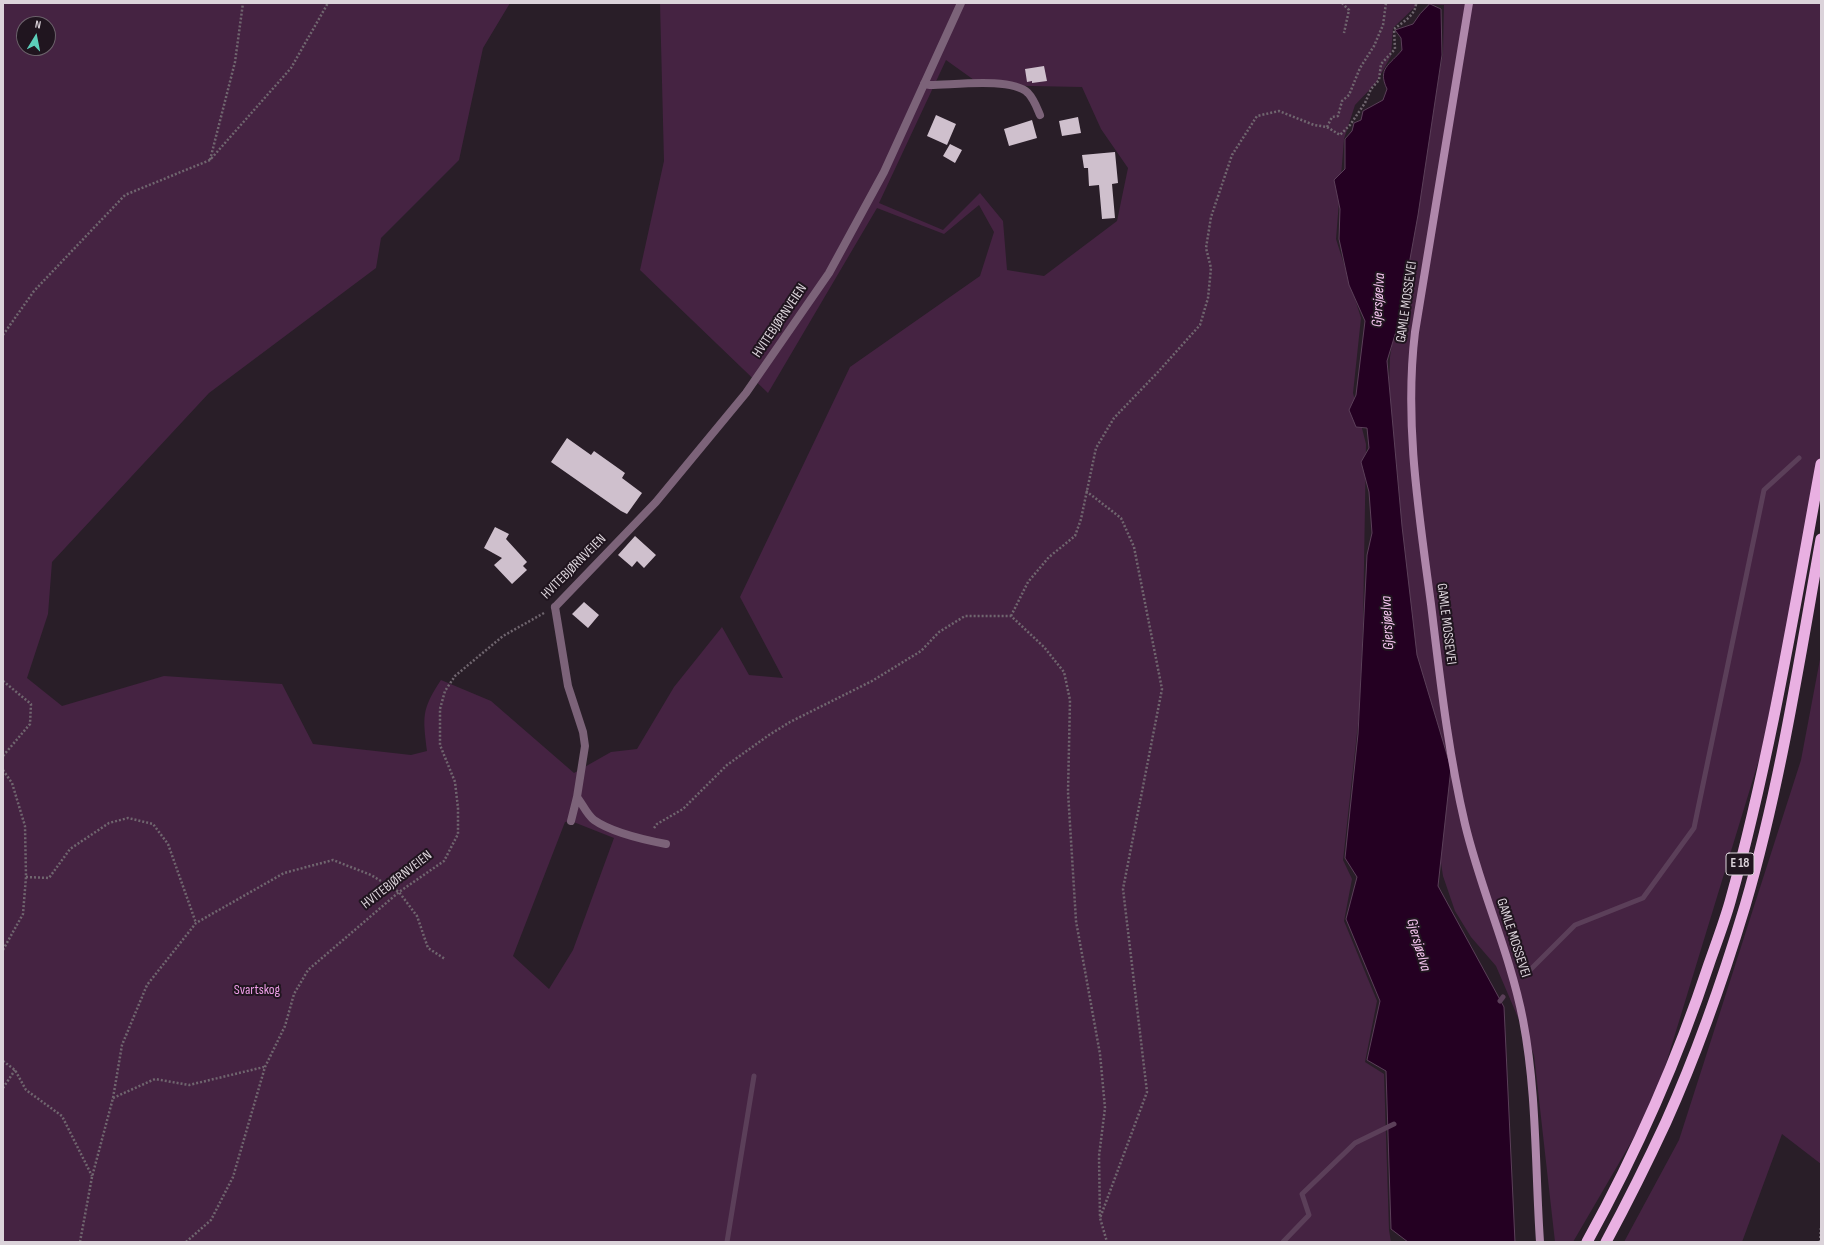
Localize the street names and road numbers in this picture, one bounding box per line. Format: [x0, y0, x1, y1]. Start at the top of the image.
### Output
street label: GAMLE MOSSEVEI [1393, 260, 1421, 344]
street label: HVITEBJØRNVEIEN [749, 281, 811, 361]
street label: HVITEBJØRNVEIEN [538, 531, 610, 603]
street label: GAMLE MOSSEVEI [1433, 582, 1459, 666]
street label: HVITEBJØRNVEIEN [358, 847, 436, 913]
road number: E 18 [1726, 853, 1754, 875]
street label: GAMLE MOSSEVEI [1492, 896, 1534, 980]

